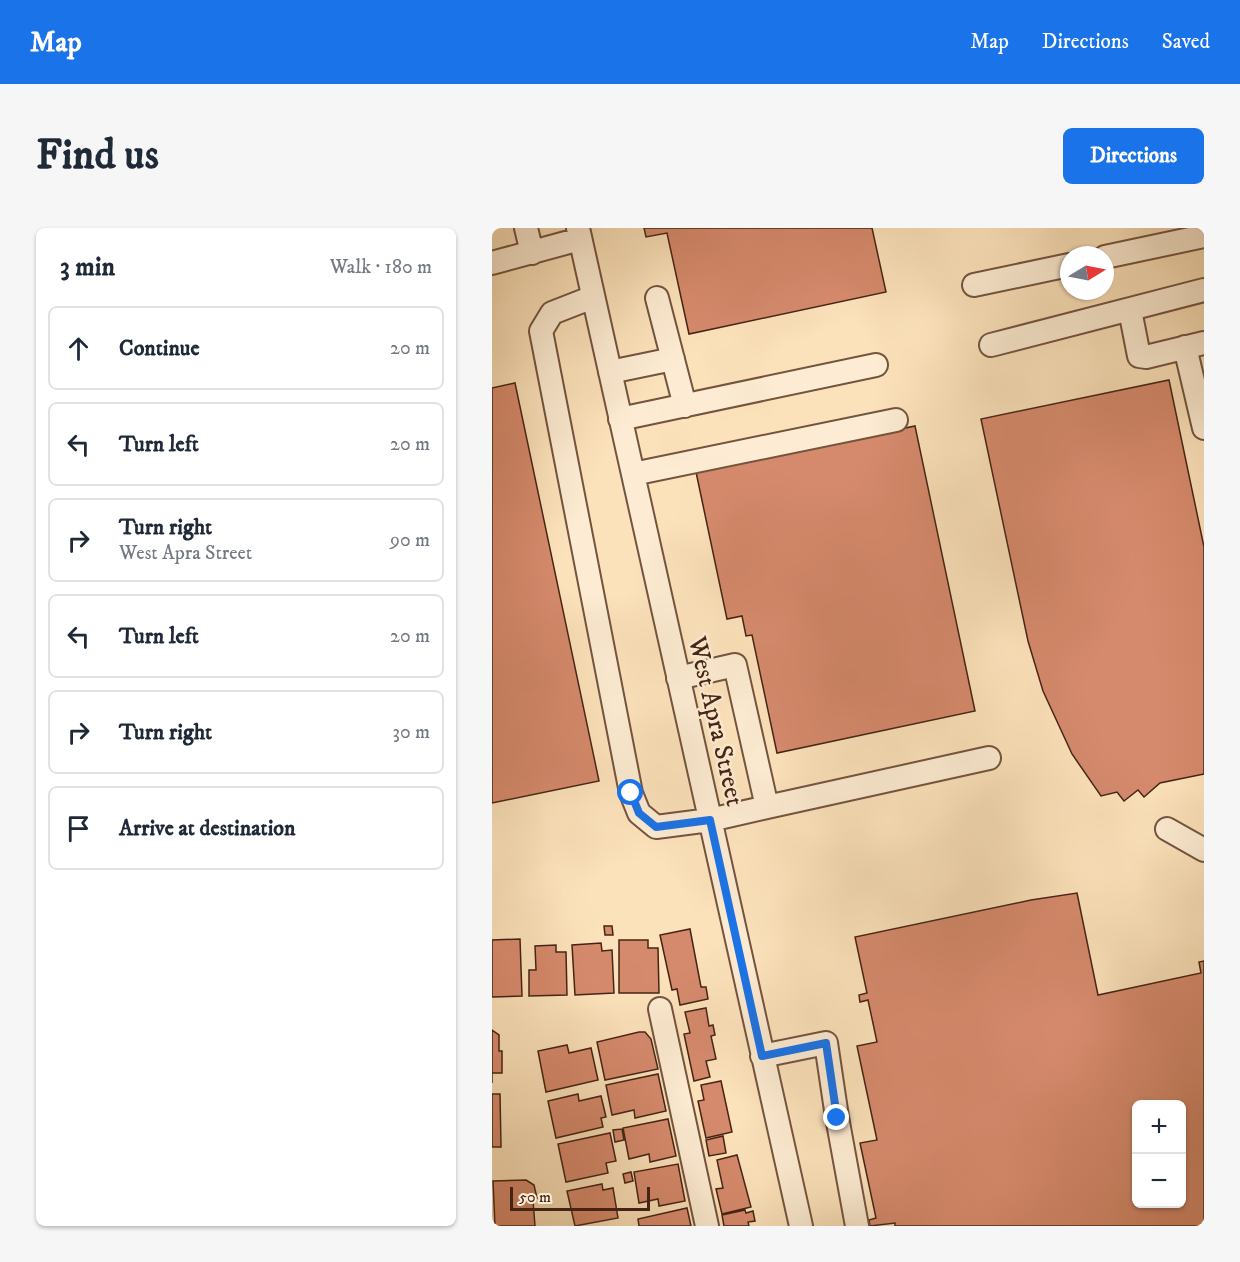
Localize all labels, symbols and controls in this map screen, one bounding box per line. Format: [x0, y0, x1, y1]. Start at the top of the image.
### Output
text: Map [30, 25, 82, 60]
text: Map [970, 29, 1009, 55]
text: Directions [1042, 29, 1129, 55]
text: Saved [1162, 29, 1210, 55]
button: Directions [1063, 128, 1204, 184]
text: Find us [36, 130, 159, 182]
north arrow [1060, 246, 1114, 300]
text: 3 min [60, 251, 115, 284]
text: Walk · 180 m [330, 255, 432, 280]
icon: ahead [62, 332, 95, 365]
text: Continue [119, 335, 200, 362]
text: 20 m [390, 336, 430, 361]
icon: left [62, 428, 95, 461]
text: Turn left [119, 431, 199, 458]
text: 20 m [390, 432, 430, 457]
text: Turn right [119, 514, 212, 541]
icon: right [62, 524, 95, 557]
text: 90 m [390, 528, 430, 553]
text: West Apra Street [119, 541, 252, 566]
icon: left [62, 620, 95, 653]
text: Turn left [119, 623, 199, 650]
text: 20 m [390, 624, 430, 649]
street label: West Apra Street [680, 632, 751, 809]
icon: right [62, 716, 95, 749]
text: Turn right [119, 719, 212, 746]
text: 30 m [392, 720, 430, 745]
route start [617, 779, 643, 805]
icon: arrive [62, 812, 95, 845]
text: Arrive at destination [119, 815, 296, 842]
map controls [1132, 1100, 1186, 1208]
button: + [1132, 1100, 1186, 1154]
route end [823, 1104, 849, 1130]
button: − [1132, 1154, 1186, 1208]
scale bar [510, 1184, 650, 1212]
text: 50 m [519, 1187, 551, 1207]

